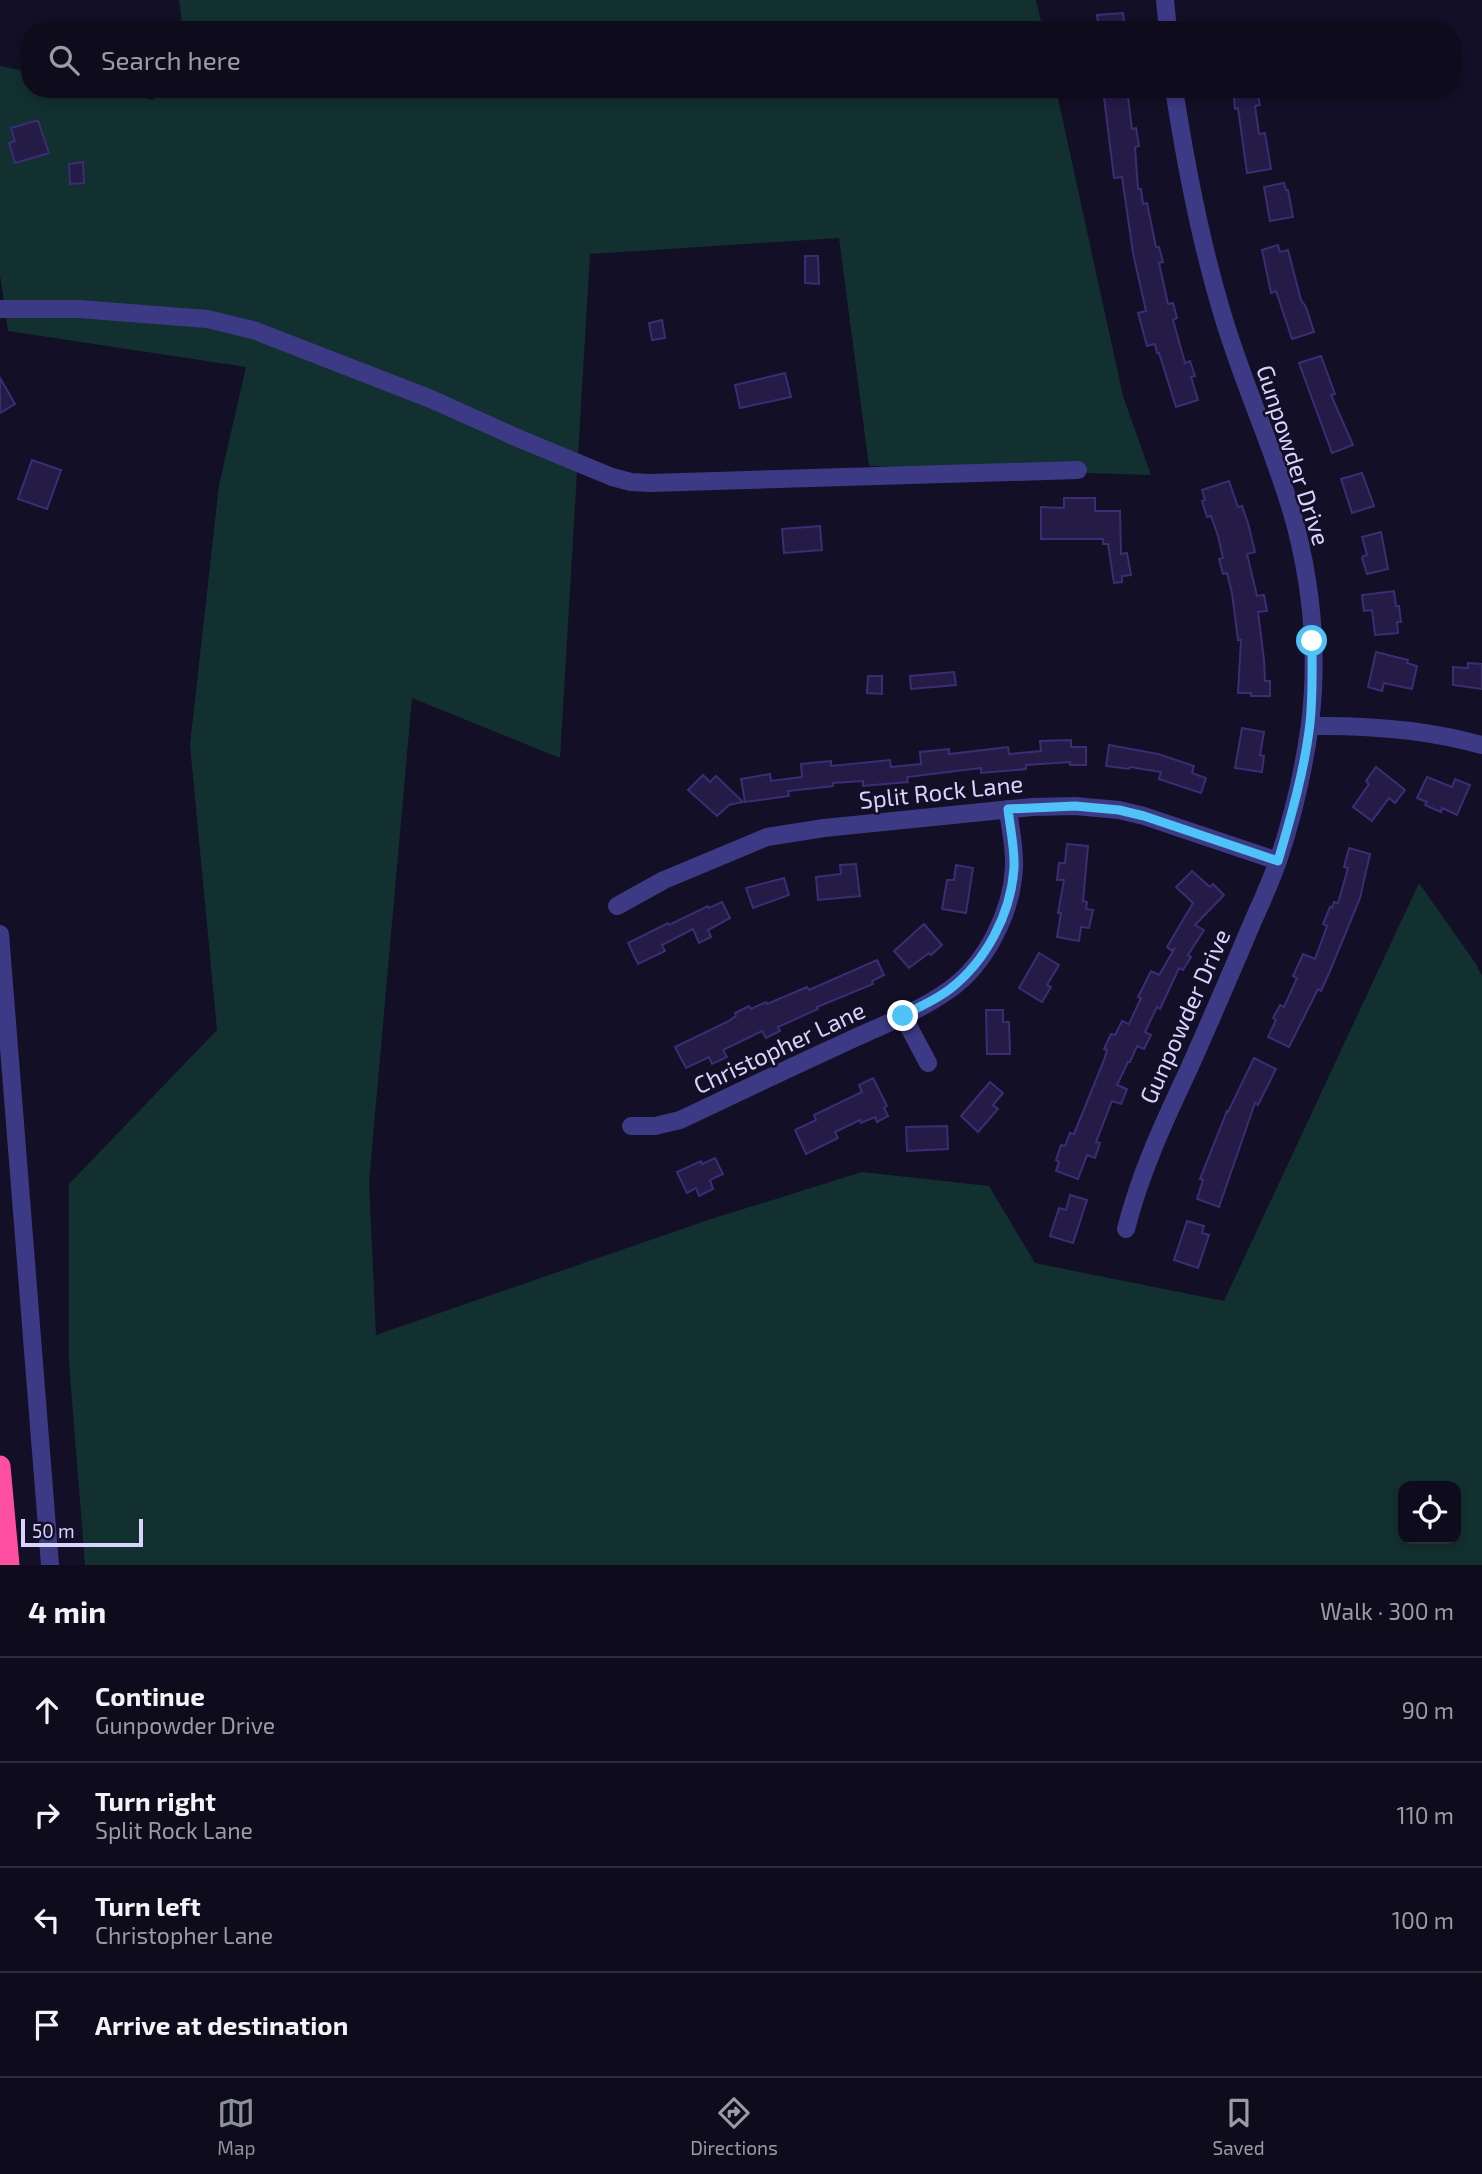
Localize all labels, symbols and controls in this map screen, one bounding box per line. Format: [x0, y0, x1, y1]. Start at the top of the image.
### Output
search box [21, 21, 1461, 98]
icon: search [45, 41, 83, 79]
text: Search here [101, 44, 241, 75]
street label: Gunpowder Drive [1251, 361, 1337, 549]
route start [1296, 625, 1327, 656]
street label: Split Rock Lane [858, 768, 1024, 814]
street label: Gunpowder Drive [1133, 924, 1235, 1108]
street label: Christopher Lane [689, 995, 869, 1099]
route end [887, 1000, 918, 1031]
map controls [1398, 1481, 1461, 1544]
button: locate [1398, 1481, 1461, 1544]
scale bar [21, 1516, 144, 1548]
text: 50 m [32, 1519, 75, 1542]
text: 4 min [28, 1593, 106, 1629]
text: Walk · 300 m [1320, 1597, 1454, 1625]
text: Continue [95, 1680, 205, 1711]
icon: ahead [28, 1691, 66, 1729]
text: 90 m [1402, 1696, 1454, 1724]
text: Gunpowder Drive [95, 1711, 275, 1739]
text: Turn right [95, 1785, 216, 1816]
icon: right [28, 1796, 66, 1834]
text: 110 m [1397, 1801, 1454, 1829]
text: Split Rock Lane [95, 1816, 253, 1844]
text: Turn left [95, 1890, 201, 1921]
icon: left [28, 1901, 66, 1939]
text: 100 m [1392, 1906, 1454, 1934]
text: Christopher Lane [95, 1921, 273, 1949]
icon: arrive [28, 2006, 66, 2044]
text: Arrive at destination [95, 2009, 348, 2040]
tab: Map [217, 2094, 255, 2159]
tab: Directions [690, 2094, 778, 2159]
tab: Saved [1212, 2094, 1265, 2159]

